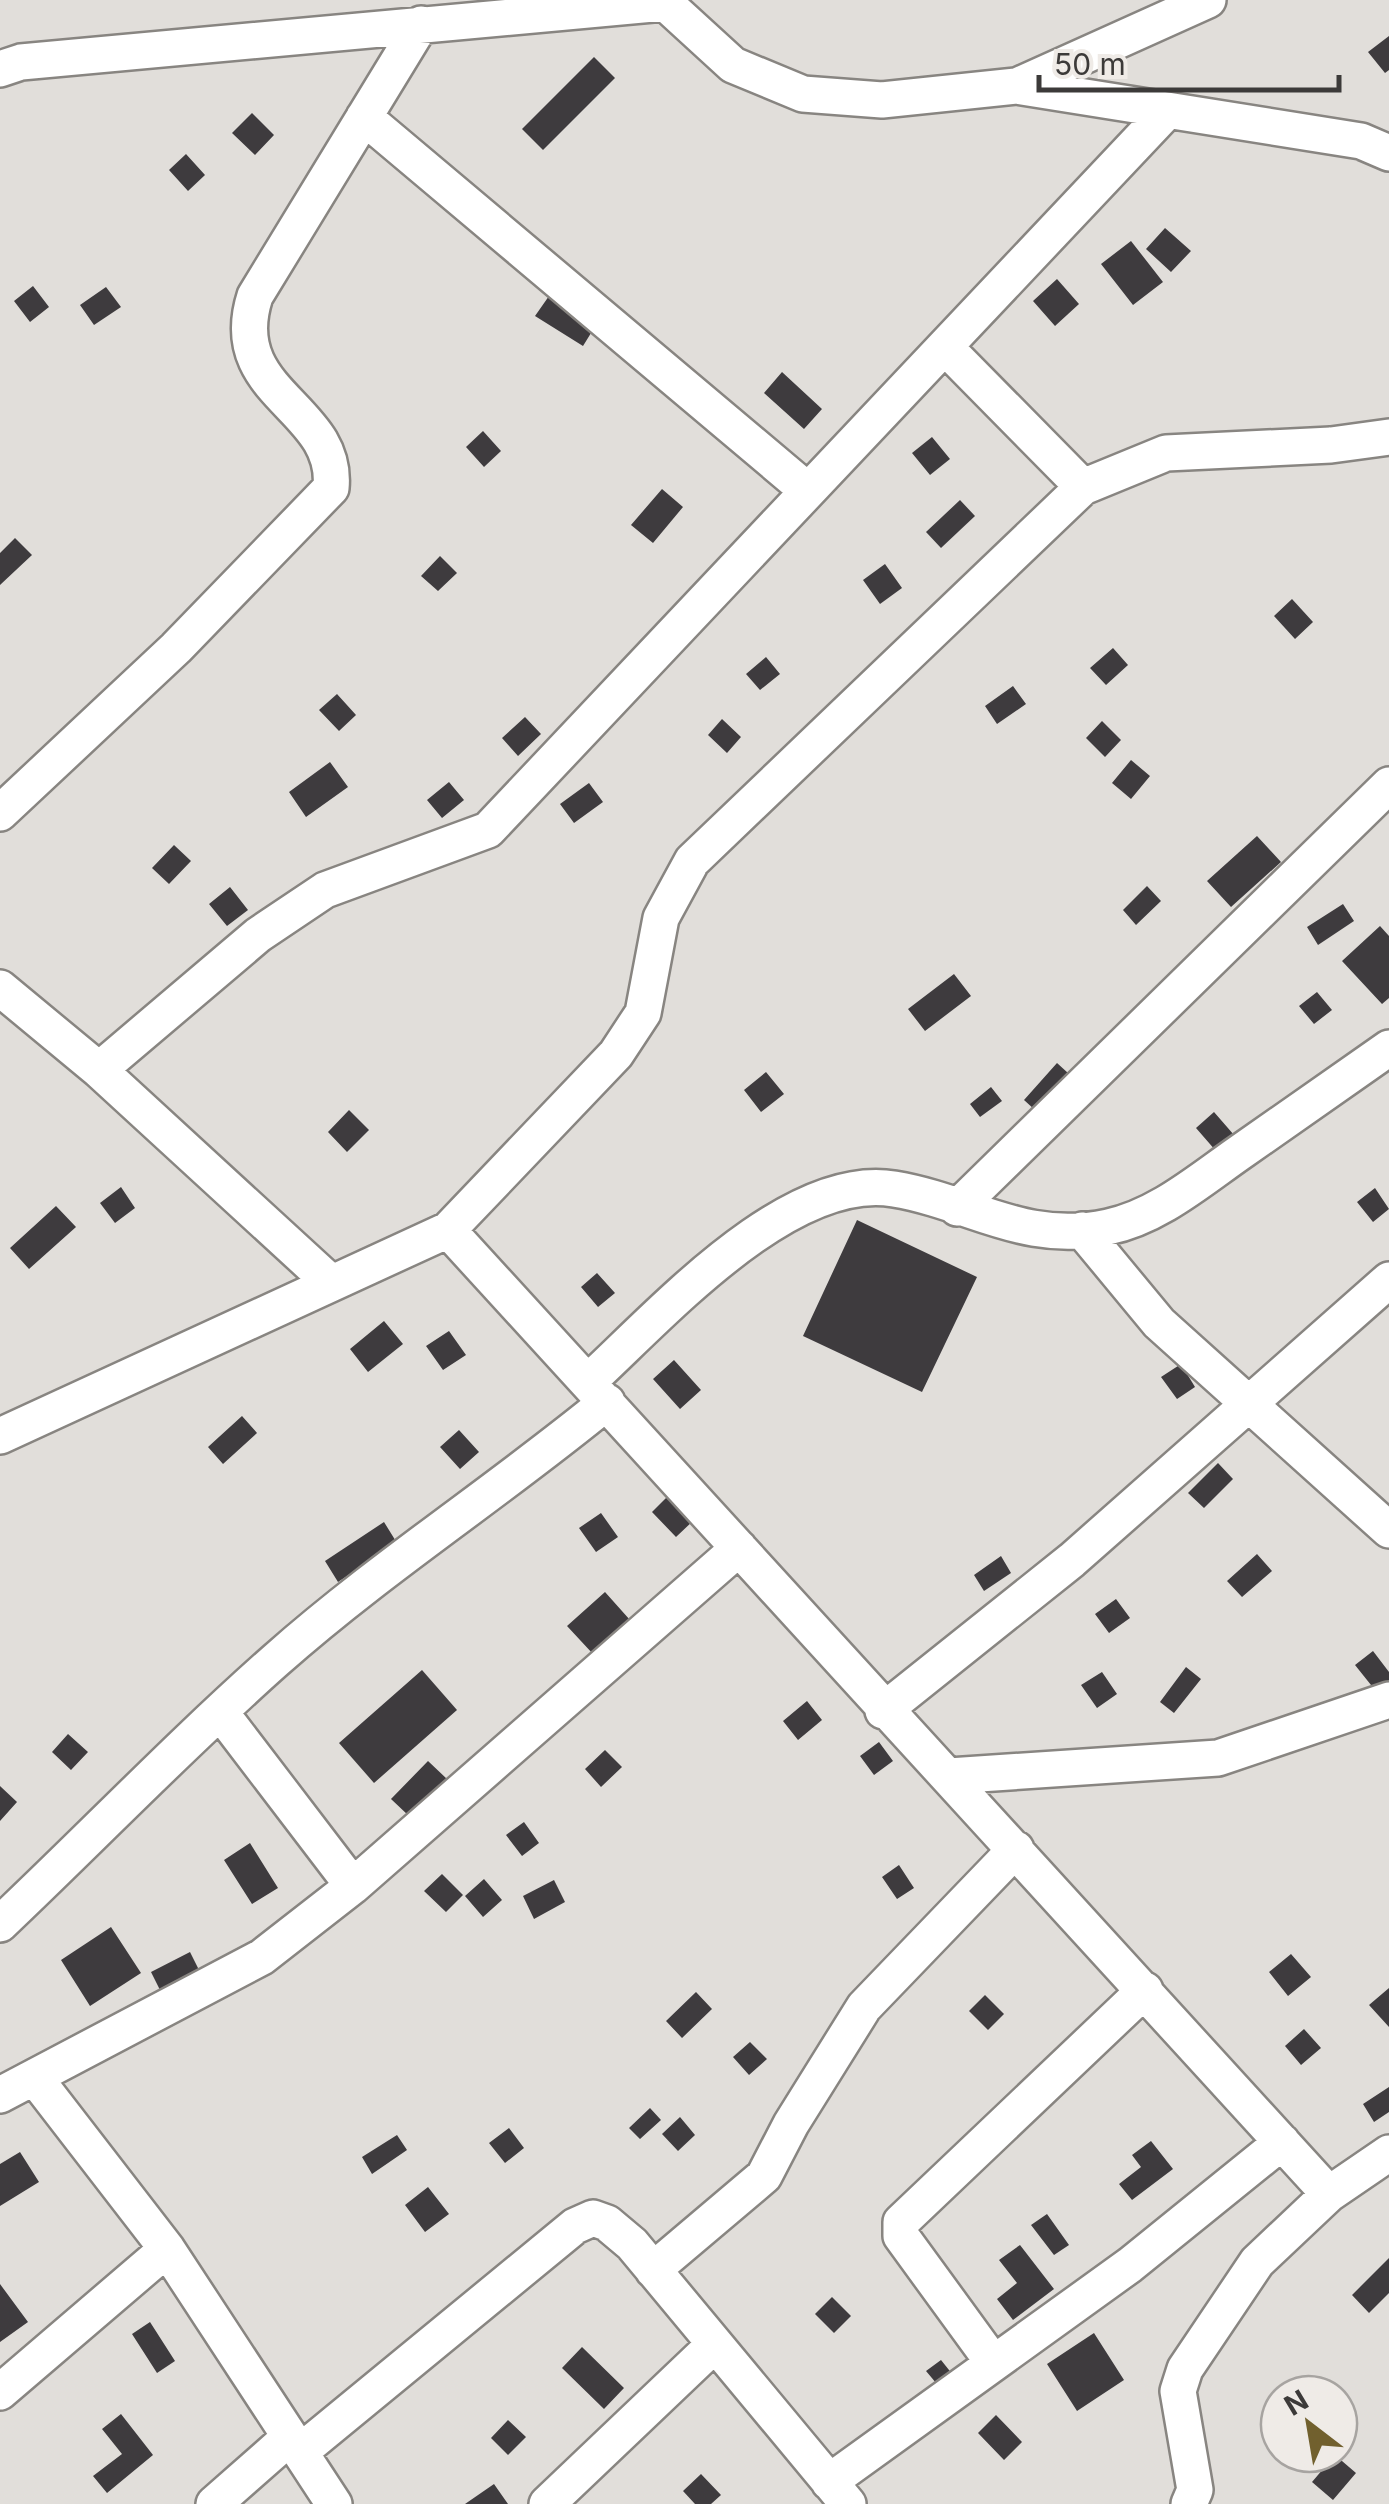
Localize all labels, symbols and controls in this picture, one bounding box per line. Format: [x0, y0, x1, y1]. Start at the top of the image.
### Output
scale bar [1039, 30, 1339, 92]
text: 50 m [1054, 46, 1126, 82]
north arrow [1259, 2374, 1359, 2474]
text: N [1278, 2383, 1314, 2423]

